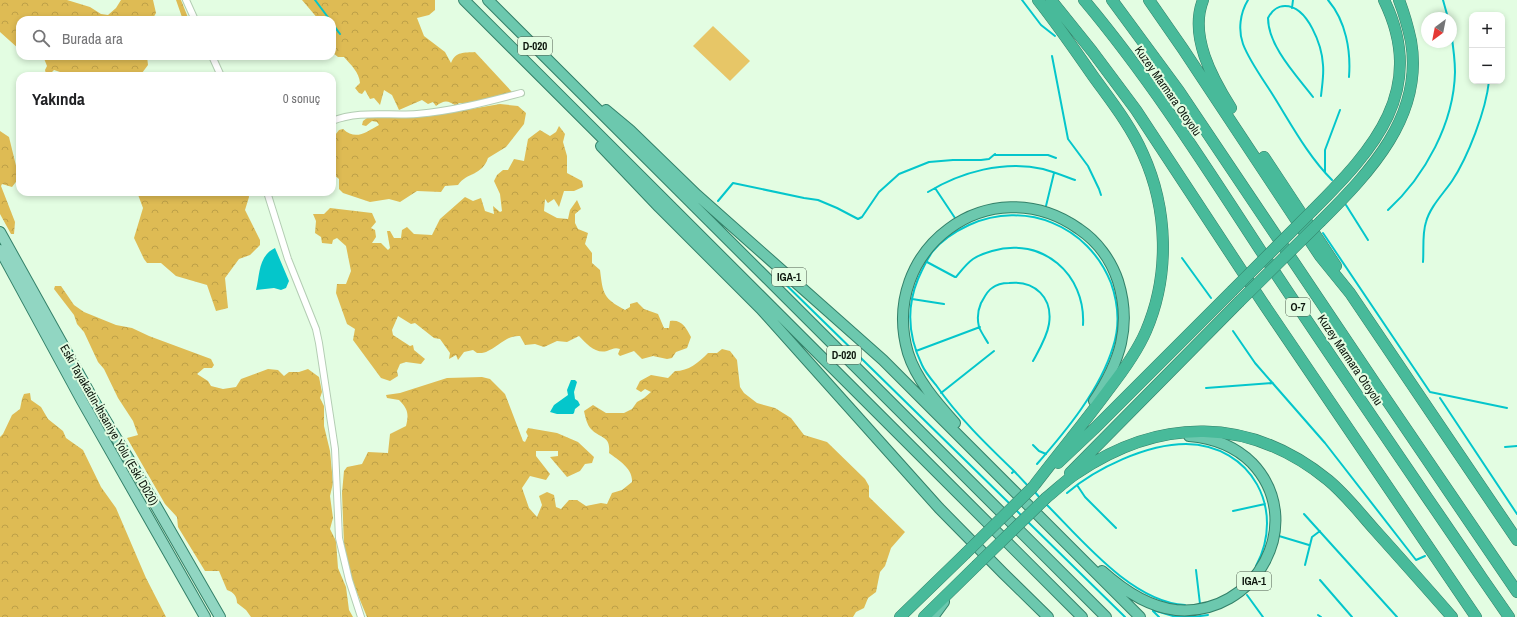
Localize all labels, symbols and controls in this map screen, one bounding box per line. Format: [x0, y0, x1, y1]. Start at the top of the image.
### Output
north arrow [1421, 12, 1457, 48]
map controls [1469, 12, 1505, 84]
button: + [1469, 12, 1505, 48]
search box [16, 16, 336, 60]
icon: search [30, 27, 52, 49]
text: Burada ara [62, 28, 123, 49]
road number: D-020 [518, 37, 552, 55]
street label: Kuzey Marmara Otoyolu [1131, 43, 1205, 139]
button: − [1469, 48, 1505, 84]
text: Yakında [32, 87, 85, 110]
text: 0 sonuç [283, 90, 320, 107]
road number: IGA-1 [772, 268, 806, 286]
road number: O-7 [1286, 298, 1310, 316]
street label: Kuzey Marmara Otoyolu [1314, 312, 1386, 408]
street label: Eski Tayakadın-İhsaniye Yolu (Eski D020) [56, 342, 162, 508]
road number: D-020 [827, 346, 861, 364]
road number: IGA-1 [1237, 572, 1271, 590]

